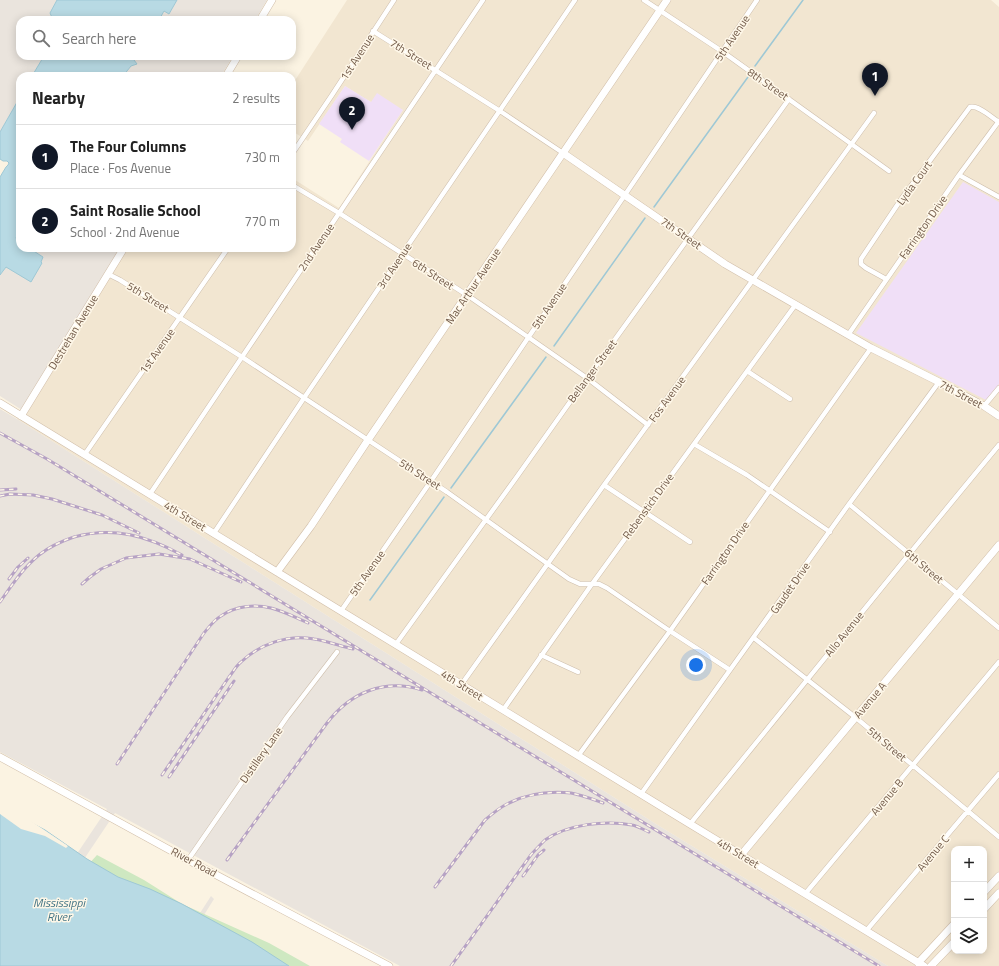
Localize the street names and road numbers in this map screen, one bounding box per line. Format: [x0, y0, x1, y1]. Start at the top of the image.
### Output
street label: 5th Avenue [711, 11, 754, 64]
street label: 1st Avenue [336, 30, 378, 83]
street label: 7th Street [387, 35, 435, 73]
street label: 8th Street [744, 64, 792, 104]
street label: Lydia Court [892, 157, 936, 208]
street label: Farrington Drive [895, 192, 951, 262]
street label: 7th Street [657, 213, 705, 253]
street label: 2nd Avenue [294, 219, 338, 274]
street label: 3rd Avenue [373, 239, 416, 292]
street label: Mac Arthur Avenue [442, 244, 505, 327]
street label: 6th Street [409, 255, 457, 294]
street label: 5th Street [124, 278, 172, 316]
street label: 5th Avenue [528, 279, 571, 332]
street label: Destrehan Avenue [44, 291, 102, 373]
street label: 1st Avenue [136, 325, 179, 377]
street label: Bellanger Street [564, 336, 620, 406]
street label: Fos Avenue [645, 372, 689, 425]
street label: 7th Street [937, 376, 985, 412]
street label: 5th Street [396, 455, 444, 494]
street label: Rebenstich Drive [619, 469, 678, 542]
street label: 4th Street [161, 497, 209, 535]
street label: Farrington Drive [697, 518, 753, 588]
street label: 6th Street [901, 545, 947, 587]
street label: 5th Avenue [345, 546, 389, 599]
street label: Gaudet Drive [766, 559, 814, 617]
street label: Allo Avenue [821, 608, 868, 660]
street label: 4th Street [438, 666, 486, 704]
street label: Avenue A [850, 678, 890, 722]
street label: Distillery Lane [236, 723, 287, 786]
street label: 5th Street [864, 723, 910, 765]
street label: Avenue B [867, 775, 907, 819]
street label: Avenue C [913, 831, 953, 875]
street label: 4th Street [714, 834, 762, 872]
street label: River Road [168, 843, 220, 881]

